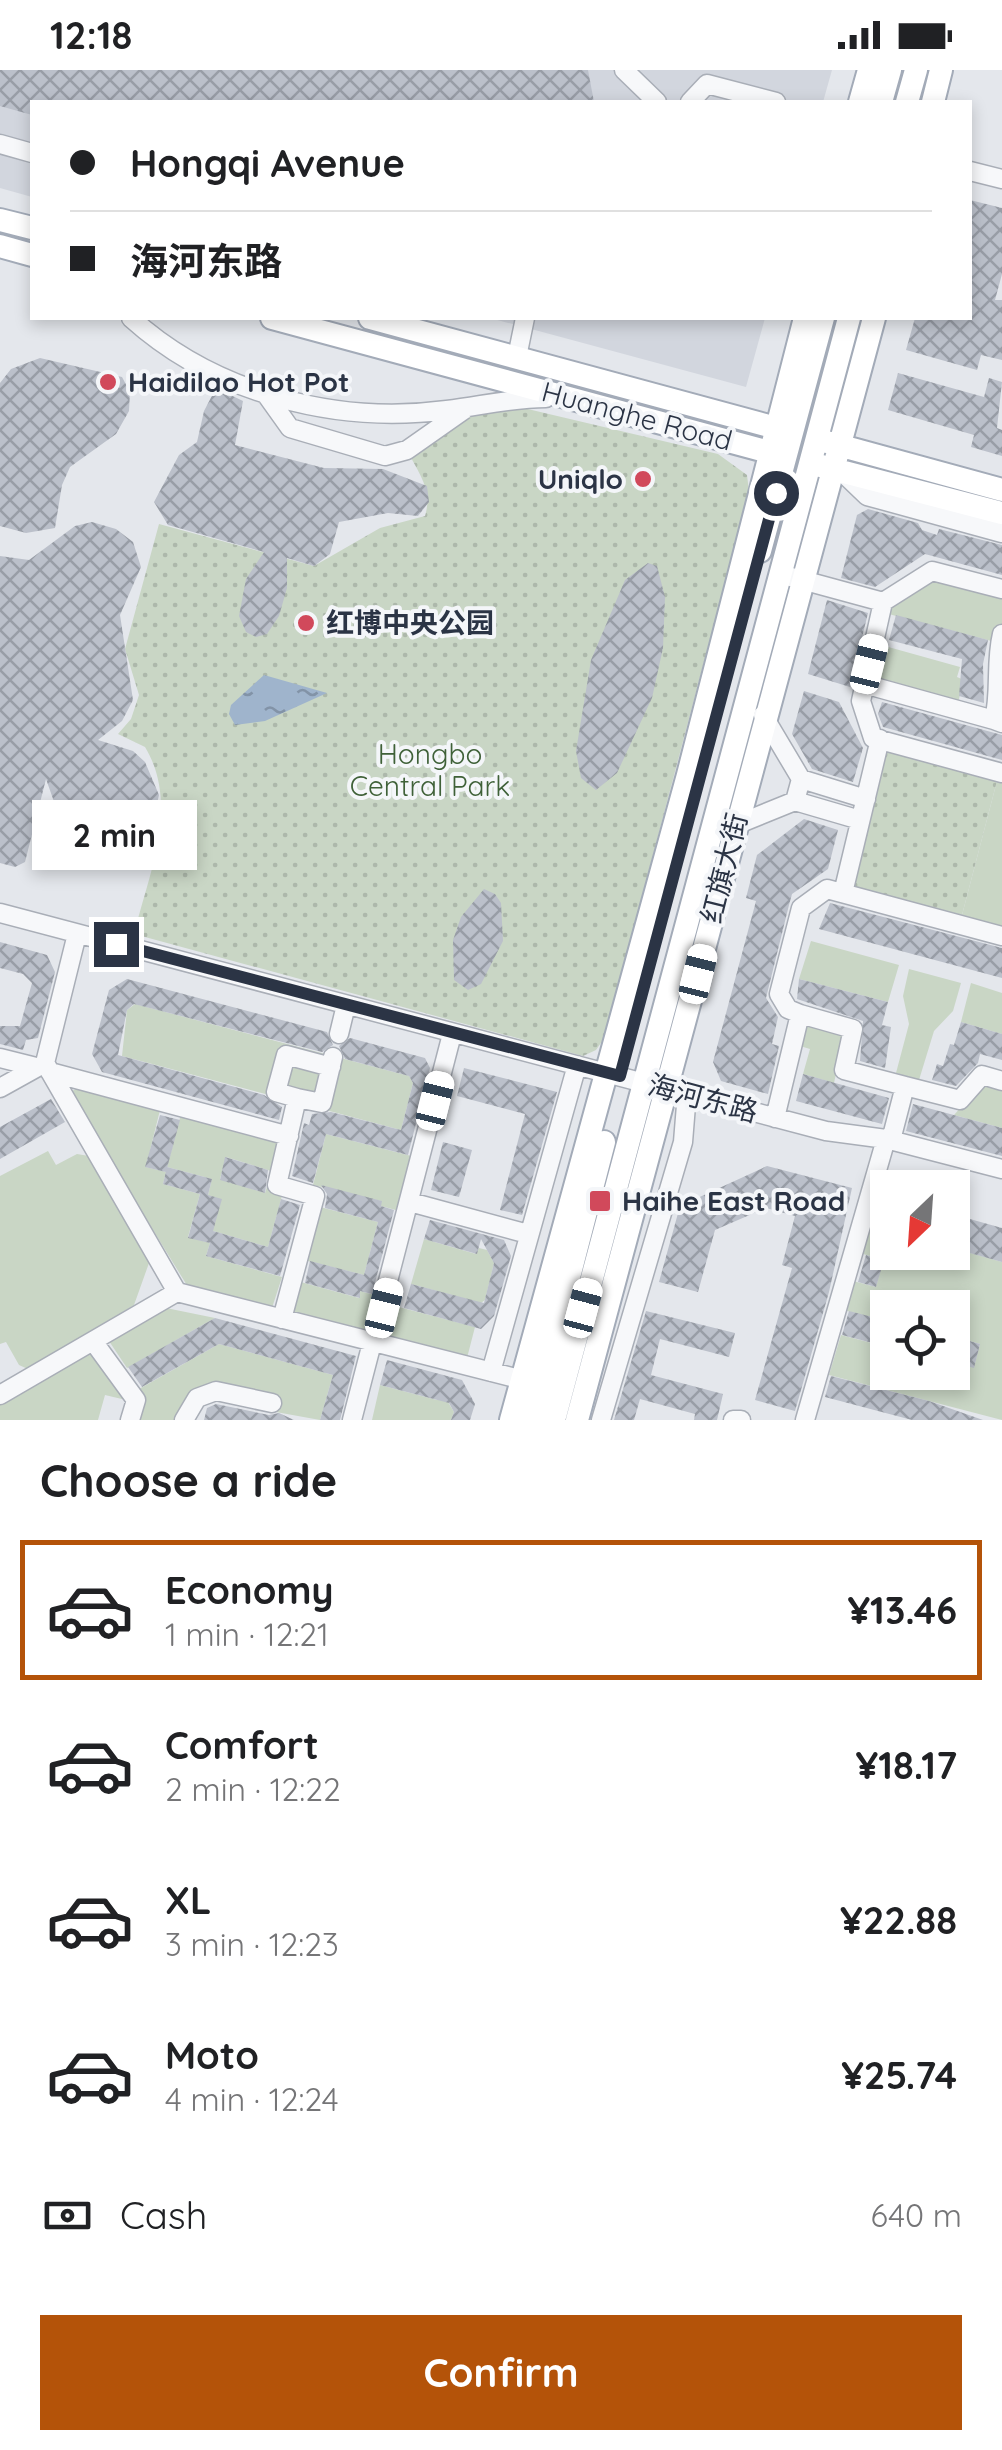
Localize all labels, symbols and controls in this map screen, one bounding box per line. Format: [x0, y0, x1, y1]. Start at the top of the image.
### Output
text: 12:18 [50, 11, 132, 59]
text: Hongqi Avenue [130, 139, 405, 187]
text: 海河东路 [130, 237, 282, 285]
place label: Haidilao Hot Pot [128, 364, 349, 399]
marker: Haidilao Hot Pot [97, 371, 119, 393]
street label: Huanghe Road [538, 373, 736, 458]
place label: Uniqlo [538, 461, 623, 496]
marker: Uniqlo [632, 468, 654, 490]
route start [754, 471, 799, 516]
place label: 红博中央公园 [326, 605, 494, 640]
marker: 红博中央公园 [295, 612, 317, 634]
car [847, 631, 891, 697]
park label: Hongbo Central Park [350, 736, 510, 803]
callout: 2 min [34, 799, 198, 869]
street label: 红旗大街 [693, 809, 754, 926]
text: 2 min [73, 815, 156, 855]
route end [94, 922, 139, 967]
car [676, 941, 720, 1007]
street label: 海河东路 [645, 1066, 762, 1129]
car [413, 1068, 457, 1134]
north arrow [870, 1170, 970, 1270]
map controls [870, 1170, 970, 1390]
place label: Haihe East Road [622, 1183, 845, 1218]
marker: Haihe East Road [587, 1188, 613, 1214]
car [362, 1275, 406, 1341]
car [561, 1275, 605, 1341]
button: locate [870, 1290, 970, 1390]
text: Choose a ride [40, 1452, 337, 1508]
icon: car [45, 1565, 135, 1655]
text: Economy [165, 1566, 334, 1614]
text: ¥13.46 [847, 1586, 957, 1634]
text: 1 min · 12:21 [165, 1614, 329, 1654]
icon: car [45, 1720, 135, 1810]
text: Comfort [165, 1721, 319, 1769]
text: ¥18.17 [856, 1741, 957, 1789]
text: 2 min · 12:22 [165, 1769, 341, 1809]
icon: car [45, 1875, 135, 1965]
text: XL [165, 1876, 211, 1924]
text: ¥22.88 [840, 1896, 957, 1944]
text: 3 min · 12:23 [165, 1924, 339, 1964]
icon: car [45, 2030, 135, 2120]
text: Moto [165, 2031, 259, 2079]
text: ¥25.74 [841, 2051, 957, 2099]
text: 4 min · 12:24 [165, 2079, 339, 2119]
icon: cash [40, 2188, 95, 2243]
text: Cash [120, 2191, 207, 2239]
text: 640 m [870, 2195, 962, 2235]
button: Confirm [40, 2315, 962, 2430]

